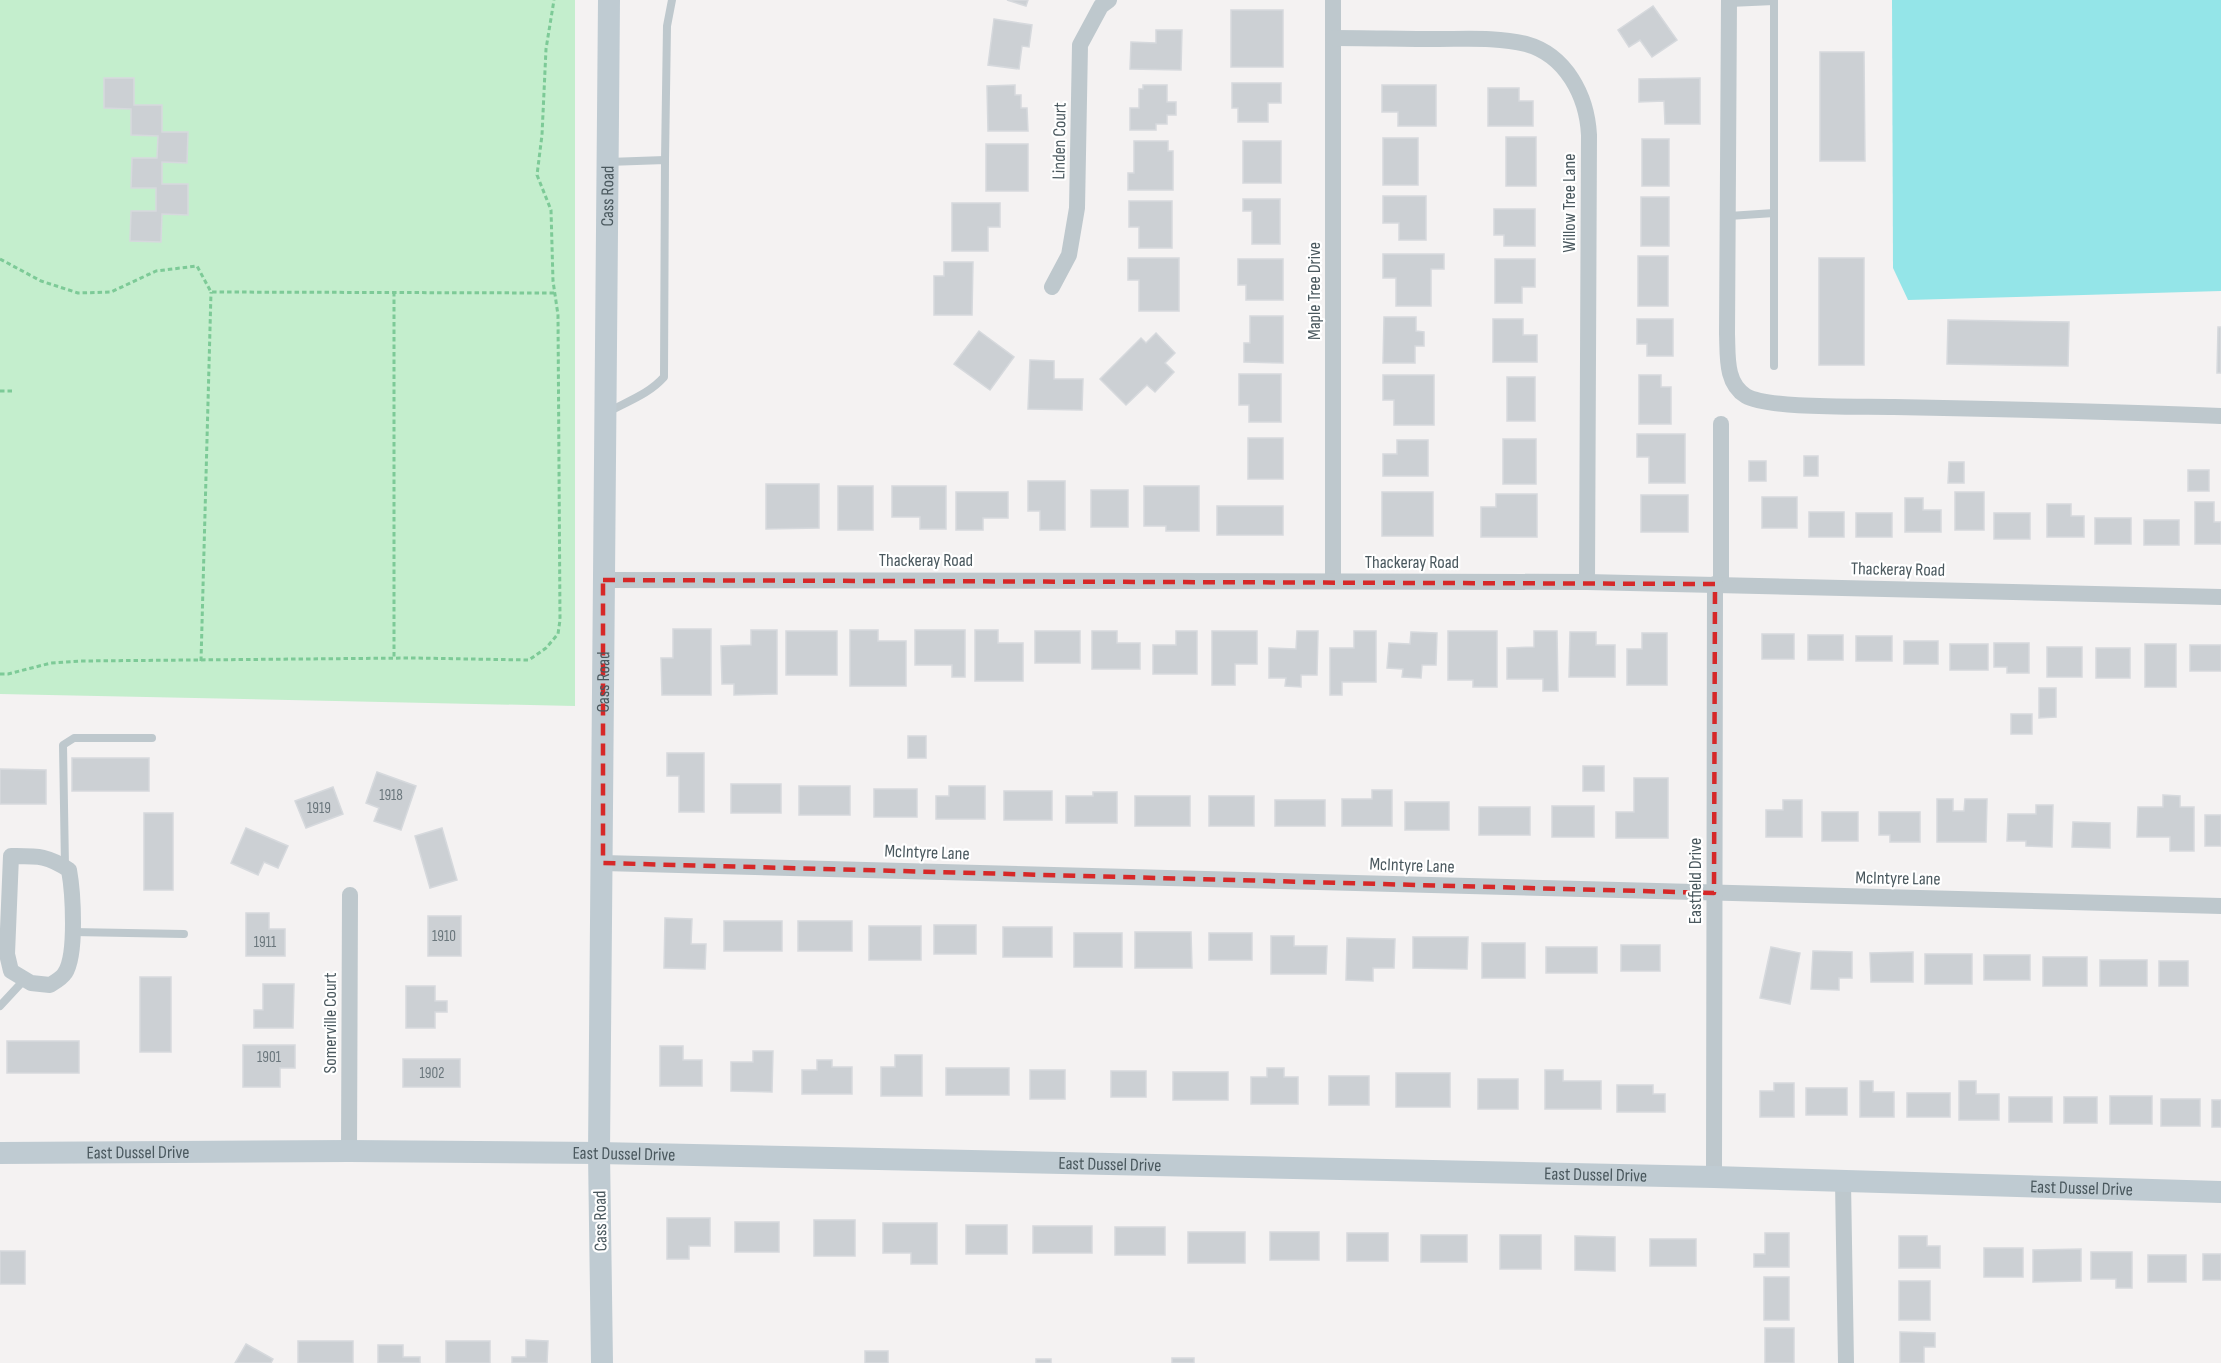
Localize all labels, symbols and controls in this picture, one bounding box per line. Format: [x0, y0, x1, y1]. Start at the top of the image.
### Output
street label: Linden Court [1048, 102, 1071, 180]
street label: Willow Tree Lane [1559, 154, 1580, 252]
street label: Cass Road [597, 165, 619, 227]
street label: Maple Tree Drive [1304, 242, 1325, 340]
street label: Thackeray Road [879, 550, 973, 571]
street label: Thackeray Road [1365, 552, 1459, 573]
street label: Thackeray Road [1851, 558, 1945, 581]
street label: Cass Road [593, 651, 614, 713]
house number: 1918 [379, 786, 403, 805]
house number: 1919 [307, 799, 331, 818]
street label: Eastfield Drive [1685, 838, 1706, 924]
street label: McIntyre Lane [884, 841, 970, 864]
street label: McIntyre Lane [1369, 854, 1455, 877]
street label: McIntyre Lane [1855, 867, 1941, 890]
house number: 1910 [432, 927, 456, 946]
house number: 1911 [254, 933, 277, 952]
street label: Somerville Court [320, 972, 341, 1073]
house number: 1901 [257, 1048, 282, 1067]
house number: 1902 [420, 1064, 444, 1083]
street label: East Dussel Drive [86, 1142, 190, 1164]
street label: East Dussel Drive [572, 1143, 676, 1166]
street label: East Dussel Drive [1058, 1153, 1162, 1176]
street label: East Dussel Drive [1544, 1163, 1647, 1187]
street label: East Dussel Drive [2030, 1176, 2133, 1200]
street label: Cass Road [589, 1190, 612, 1252]

